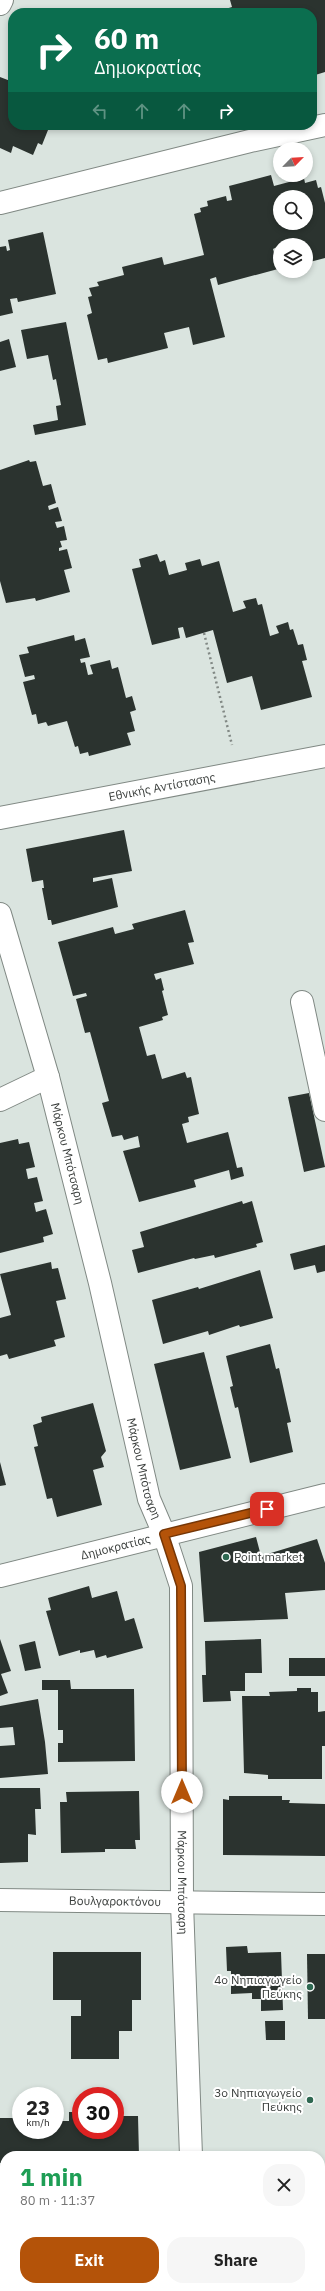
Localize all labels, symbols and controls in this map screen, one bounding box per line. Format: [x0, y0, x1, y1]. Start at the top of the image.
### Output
text: 60 m [94, 20, 159, 57]
icon: right [28, 24, 80, 76]
text: Δημοκρατίας [94, 56, 201, 79]
icon: left [89, 100, 111, 122]
icon: ahead [131, 100, 153, 122]
icon: ahead [173, 100, 195, 122]
icon: right [215, 100, 237, 122]
north arrow [273, 142, 313, 182]
map controls [273, 142, 313, 278]
button: search [273, 190, 313, 230]
button: layers [273, 238, 313, 278]
street label: Εθνικής Αντίστασης [107, 769, 217, 804]
street label: Μάρκου Μπότσαρη [48, 1101, 88, 1206]
street label: Μάρκου Μπότσαρη [124, 1416, 165, 1521]
pin [250, 1492, 284, 1526]
icon: arrive [256, 1498, 278, 1520]
street label: Δημοκρατίας [79, 1531, 152, 1563]
place label: Point market [234, 1549, 303, 1564]
marker: Point market [221, 1552, 231, 1562]
position arrow [161, 1771, 203, 1813]
street label: Μάρκου Μπότσαρη [175, 1830, 191, 1935]
street label: Βουλγαροκτόνου [69, 1893, 161, 1909]
place label: 4ο Νηπιαγωγείο Πεύκης [214, 1972, 302, 2001]
marker: 4ο Νηπιαγωγείο Πεύκης [305, 1982, 315, 1992]
place label: 3ο Νηπιαγωγείο Πεύκης [214, 2085, 302, 2114]
speed limit sign: 30 [72, 2087, 124, 2139]
text: 23 [26, 2094, 50, 2121]
marker: 3ο Νηπιαγωγείο Πεύκης [305, 2095, 315, 2105]
text: km/h [26, 2116, 50, 2129]
text: 1 min [20, 2161, 83, 2193]
button: close [263, 2164, 305, 2206]
text: 80 m · 11:37 [20, 2192, 95, 2209]
button: Exit [20, 2237, 159, 2283]
button: Share [167, 2237, 305, 2283]

